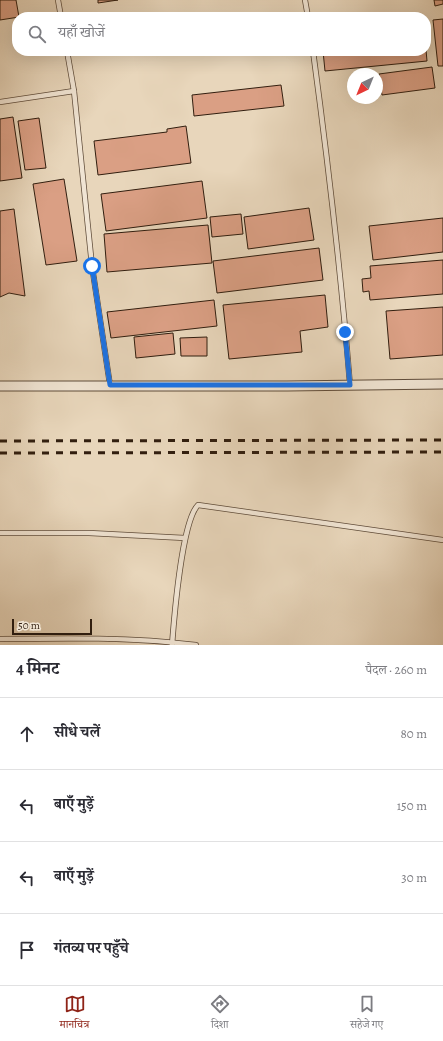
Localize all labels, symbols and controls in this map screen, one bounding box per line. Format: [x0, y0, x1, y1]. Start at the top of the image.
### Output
search box [12, 12, 431, 56]
text: यहाँ खोजें [58, 22, 105, 42]
icon: search [26, 23, 48, 45]
north arrow [347, 68, 383, 104]
route start [83, 257, 101, 275]
route end [336, 323, 354, 341]
scale bar [12, 617, 92, 636]
text: 50 m [18, 618, 40, 633]
text: 4 मिनट [16, 657, 59, 680]
text: पैदल · 260 m [366, 661, 427, 678]
text: सीधे चलें [54, 722, 100, 742]
icon: ahead [16, 723, 38, 745]
text: 80 m [400, 725, 427, 742]
text: बाएँ मुड़ें [54, 794, 94, 814]
icon: left [16, 795, 38, 817]
text: 150 m [397, 797, 427, 814]
text: बाएँ मुड़ें [54, 866, 94, 886]
icon: left [16, 867, 38, 889]
text: 30 m [401, 869, 427, 886]
text: गंतव्य पर पहुँचे [54, 938, 129, 958]
icon: arrive [16, 939, 38, 961]
tab: मानचित्र [60, 993, 89, 1035]
tab: दिशा [209, 993, 231, 1035]
tab: सहेजे गए [350, 993, 383, 1035]

